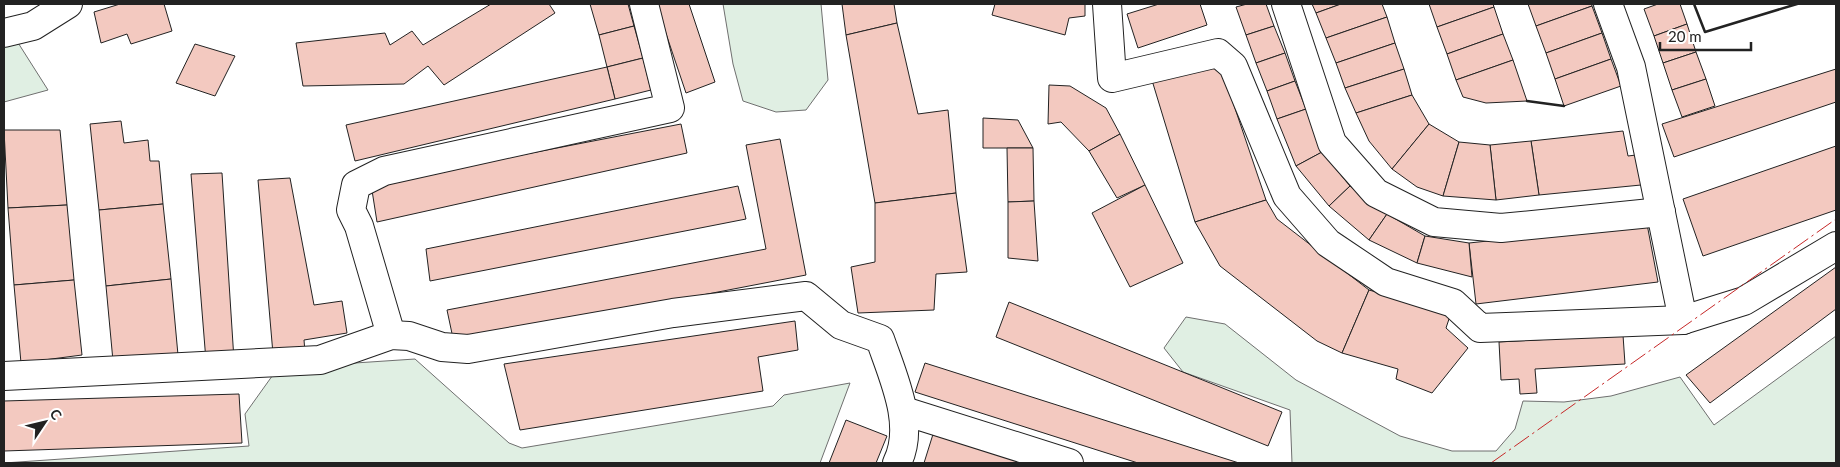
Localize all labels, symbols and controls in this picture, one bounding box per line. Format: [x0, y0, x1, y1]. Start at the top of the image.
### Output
scale bar [1660, 20, 1751, 52]
text: 20 m [1668, 27, 1702, 45]
north arrow [20, 397, 70, 447]
text: С [46, 406, 66, 424]

